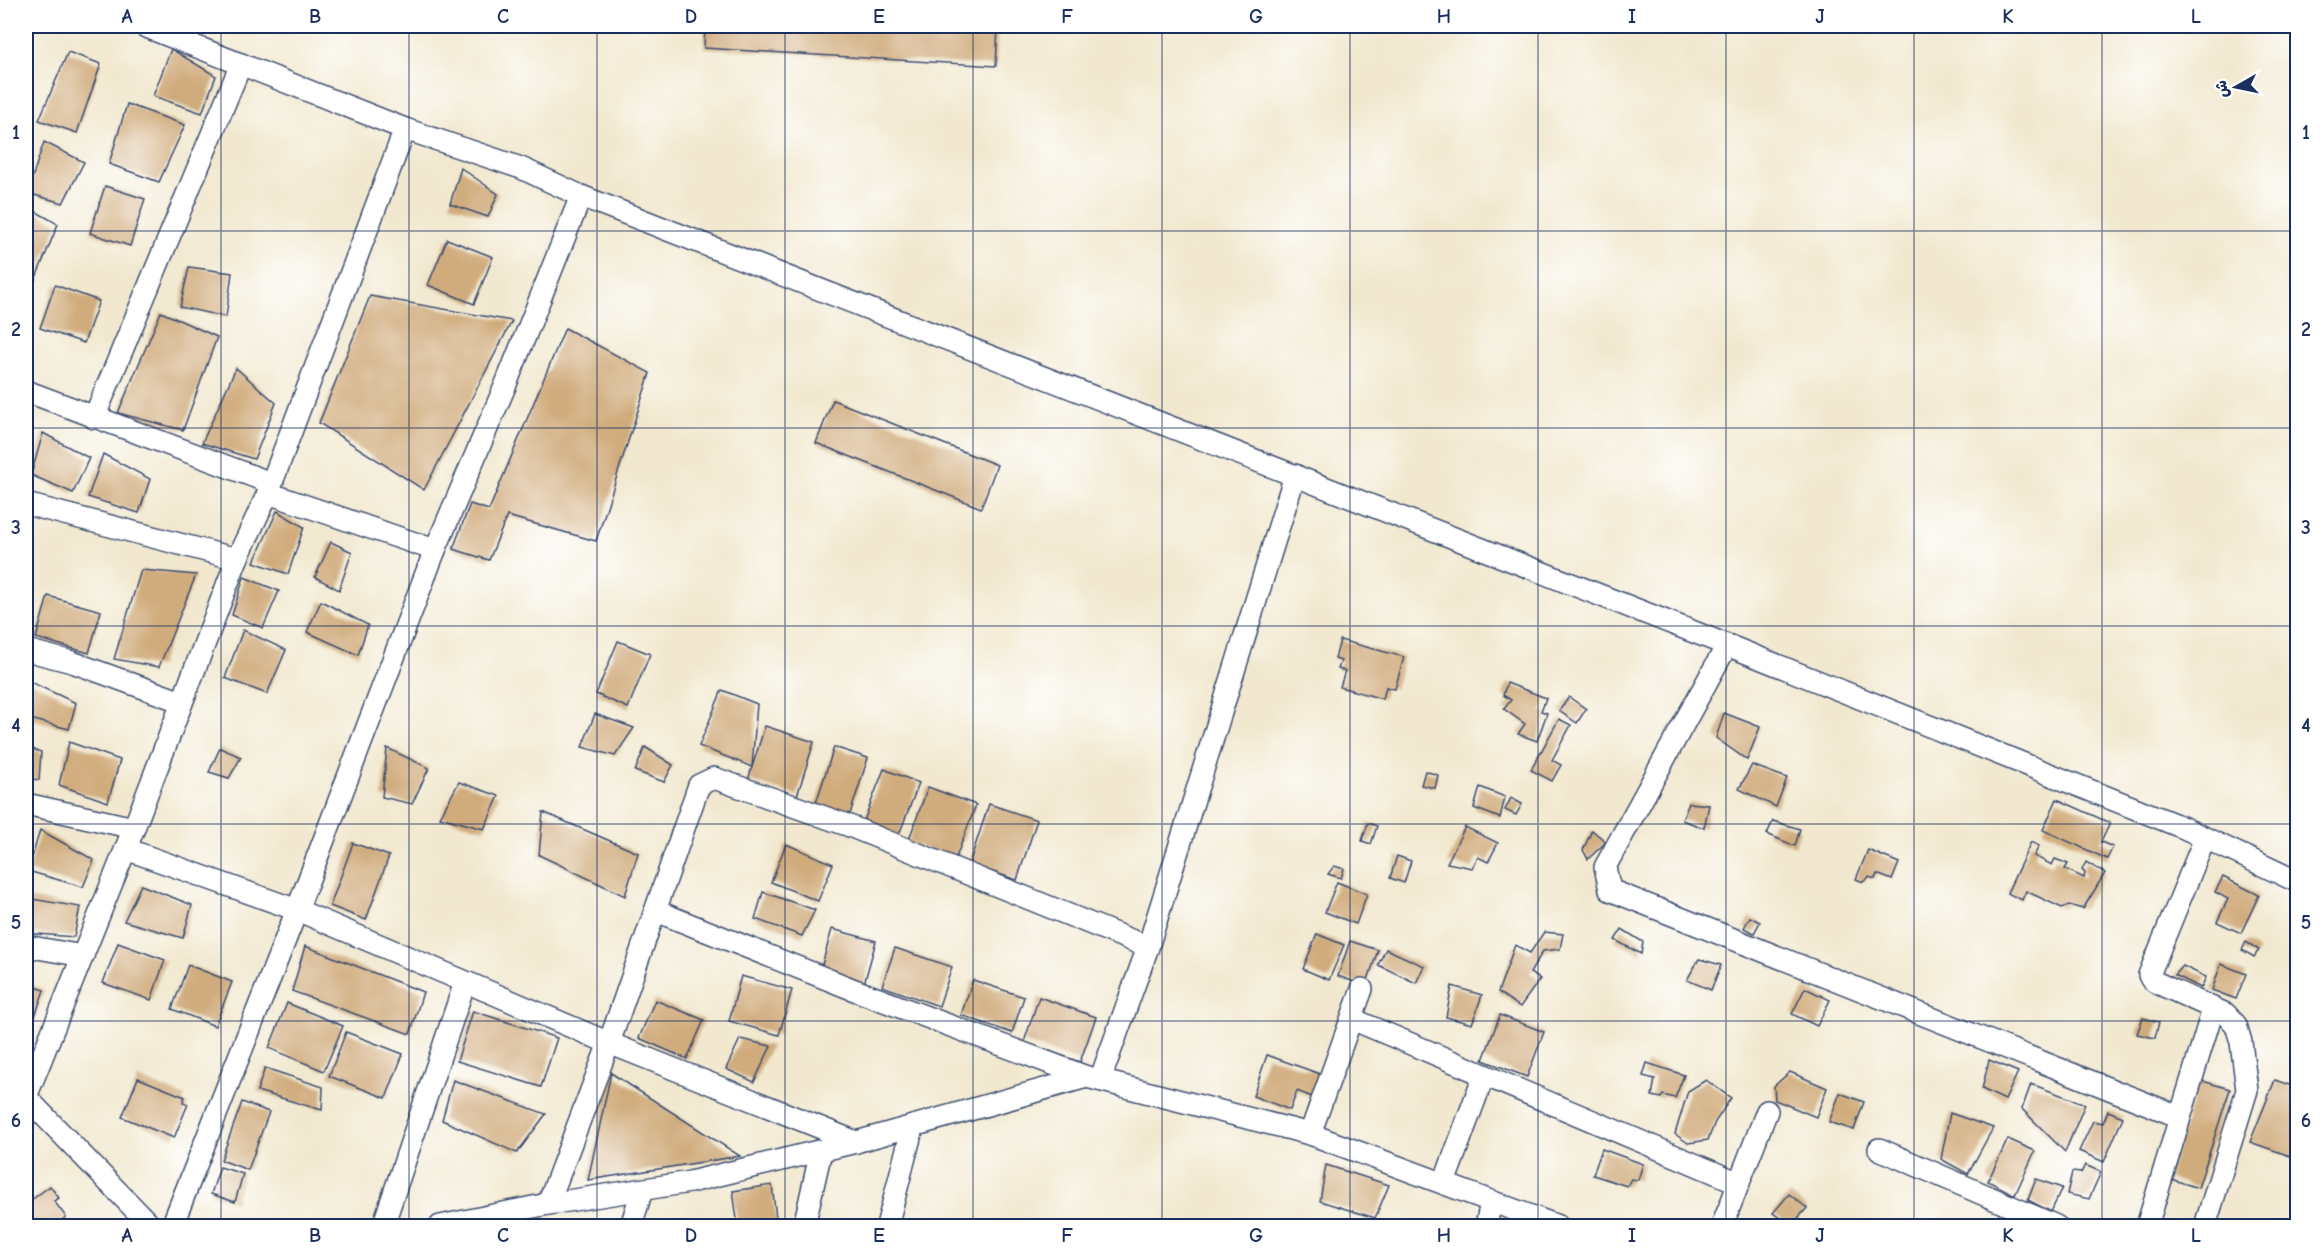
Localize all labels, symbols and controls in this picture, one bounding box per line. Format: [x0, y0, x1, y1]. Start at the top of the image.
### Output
text: A [121, 5, 133, 28]
text: B [309, 5, 321, 28]
text: C [497, 5, 509, 28]
text: D [685, 5, 697, 28]
text: E [873, 5, 885, 28]
text: F [1061, 5, 1073, 28]
text: G [1249, 5, 1263, 28]
text: H [1437, 5, 1451, 28]
text: I [1628, 5, 1636, 28]
text: J [1815, 5, 1825, 28]
text: K [2002, 5, 2014, 28]
text: L [2191, 5, 2201, 28]
north arrow [2206, 57, 2266, 117]
text: ش [2212, 79, 2232, 99]
text: 1 [12, 121, 20, 144]
text: 1 [2302, 121, 2310, 144]
text: 2 [11, 318, 21, 341]
text: 2 [2301, 318, 2311, 341]
text: 3 [11, 516, 21, 539]
text: 3 [2301, 516, 2311, 539]
text: 4 [11, 714, 21, 737]
text: 4 [2301, 714, 2311, 737]
text: 5 [11, 911, 21, 934]
text: 5 [2301, 911, 2311, 934]
text: 6 [11, 1109, 21, 1132]
text: 6 [2301, 1109, 2311, 1132]
text: A [121, 1224, 133, 1247]
text: B [309, 1224, 321, 1247]
text: C [497, 1224, 509, 1247]
text: D [685, 1224, 697, 1247]
text: E [873, 1224, 885, 1247]
text: F [1061, 1224, 1073, 1247]
text: G [1249, 1224, 1263, 1247]
text: H [1437, 1224, 1451, 1247]
text: I [1628, 1224, 1636, 1247]
text: J [1815, 1224, 1825, 1247]
text: K [2002, 1224, 2014, 1247]
text: L [2191, 1224, 2201, 1247]

